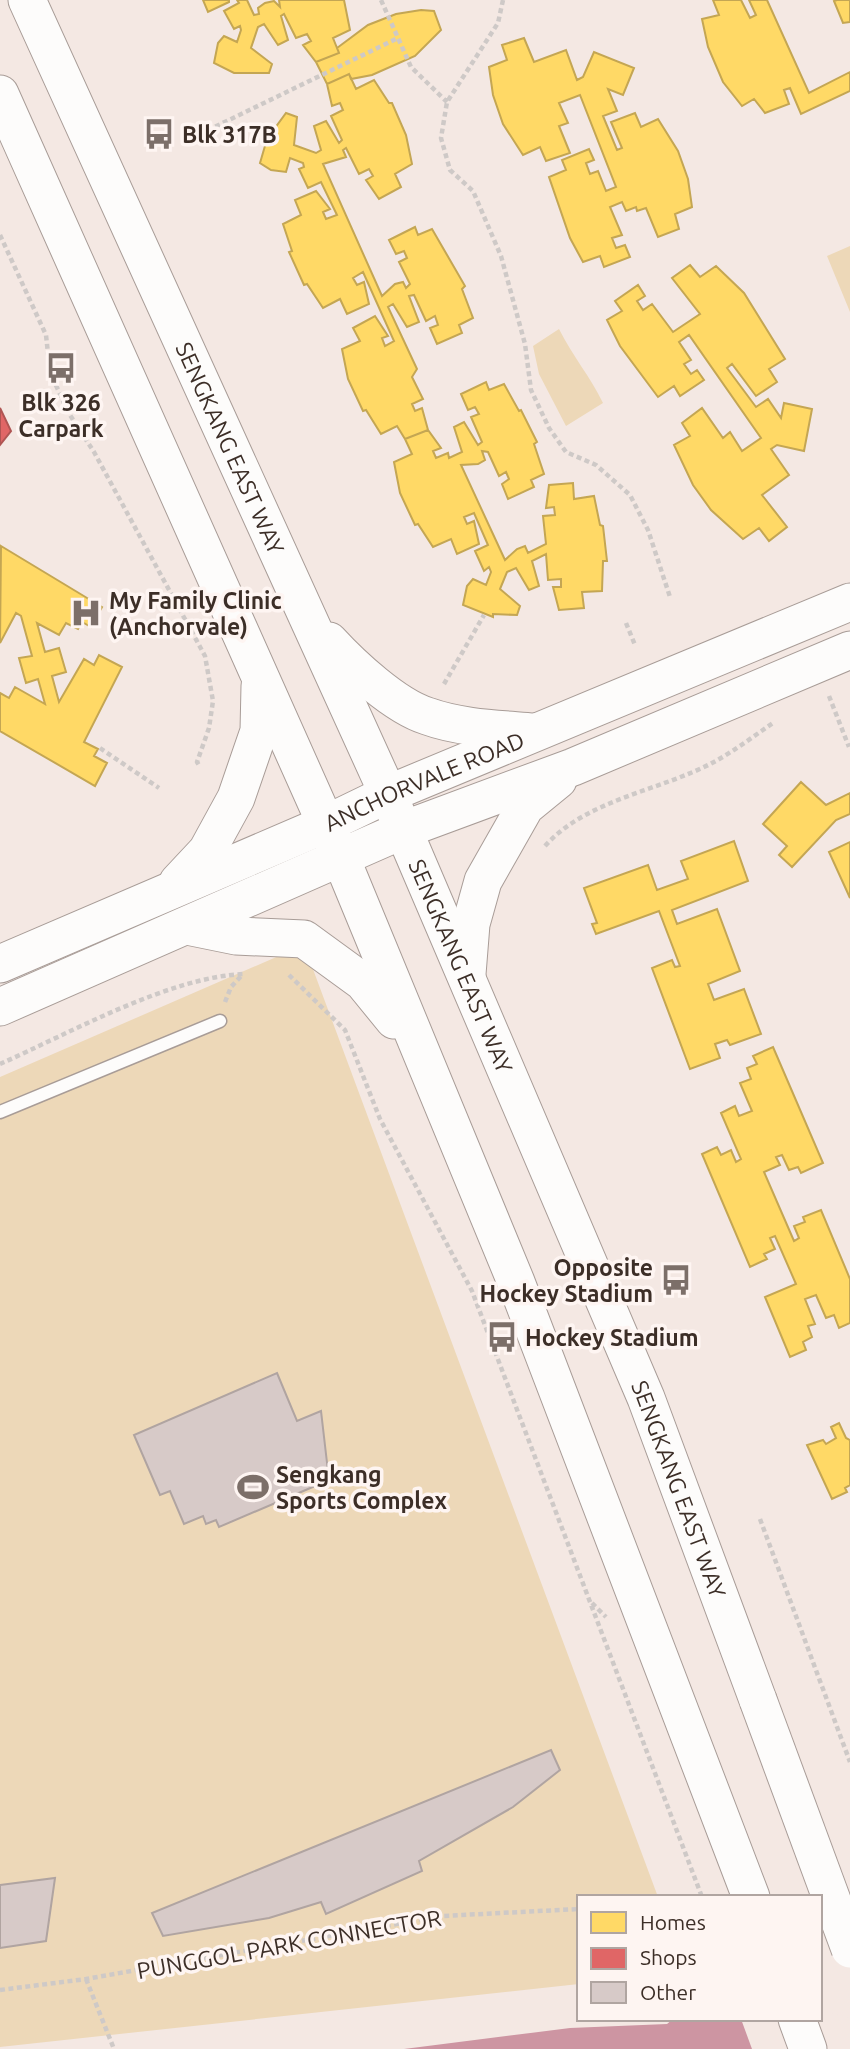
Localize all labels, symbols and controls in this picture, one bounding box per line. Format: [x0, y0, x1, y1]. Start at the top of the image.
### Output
bus stop icon: Blk 317B [142, 117, 176, 151]
place label: Blk 317B [182, 122, 277, 147]
street label: SENGKANG EAST WAY [172, 338, 290, 558]
bus stop icon: Blk 326 Carpark [44, 351, 78, 385]
place label: Blk 326 Carpark [18, 390, 104, 441]
place label: My Family Clinic (Anchorvale) [109, 588, 282, 640]
hospital icon: My Family Clinic (Anchorvale) [69, 596, 103, 630]
street label: ANCHORVALE ROAD [320, 726, 528, 835]
street label: SENGKANG EAST WAY [405, 855, 518, 1077]
place label: Opposite Hockey Stadium [480, 1255, 653, 1306]
bus stop icon: Opposite Hockey Stadium [659, 1263, 693, 1297]
bus stop icon: Hockey Stadium [485, 1320, 519, 1354]
place label: Hockey Stadium [525, 1325, 698, 1350]
street label: SENGKANG EAST WAY [627, 1377, 732, 1602]
place label: Sengkang Sports Complex [276, 1462, 448, 1513]
sports icon: Sengkang Sports Complex [236, 1470, 270, 1504]
legend [577, 1895, 822, 2021]
street label: PUNGGOL PARK CONNECTOR [135, 1905, 443, 1983]
text: Homes [640, 1910, 706, 1934]
text: Shops [640, 1945, 697, 1969]
text: Other [640, 1980, 696, 2004]

